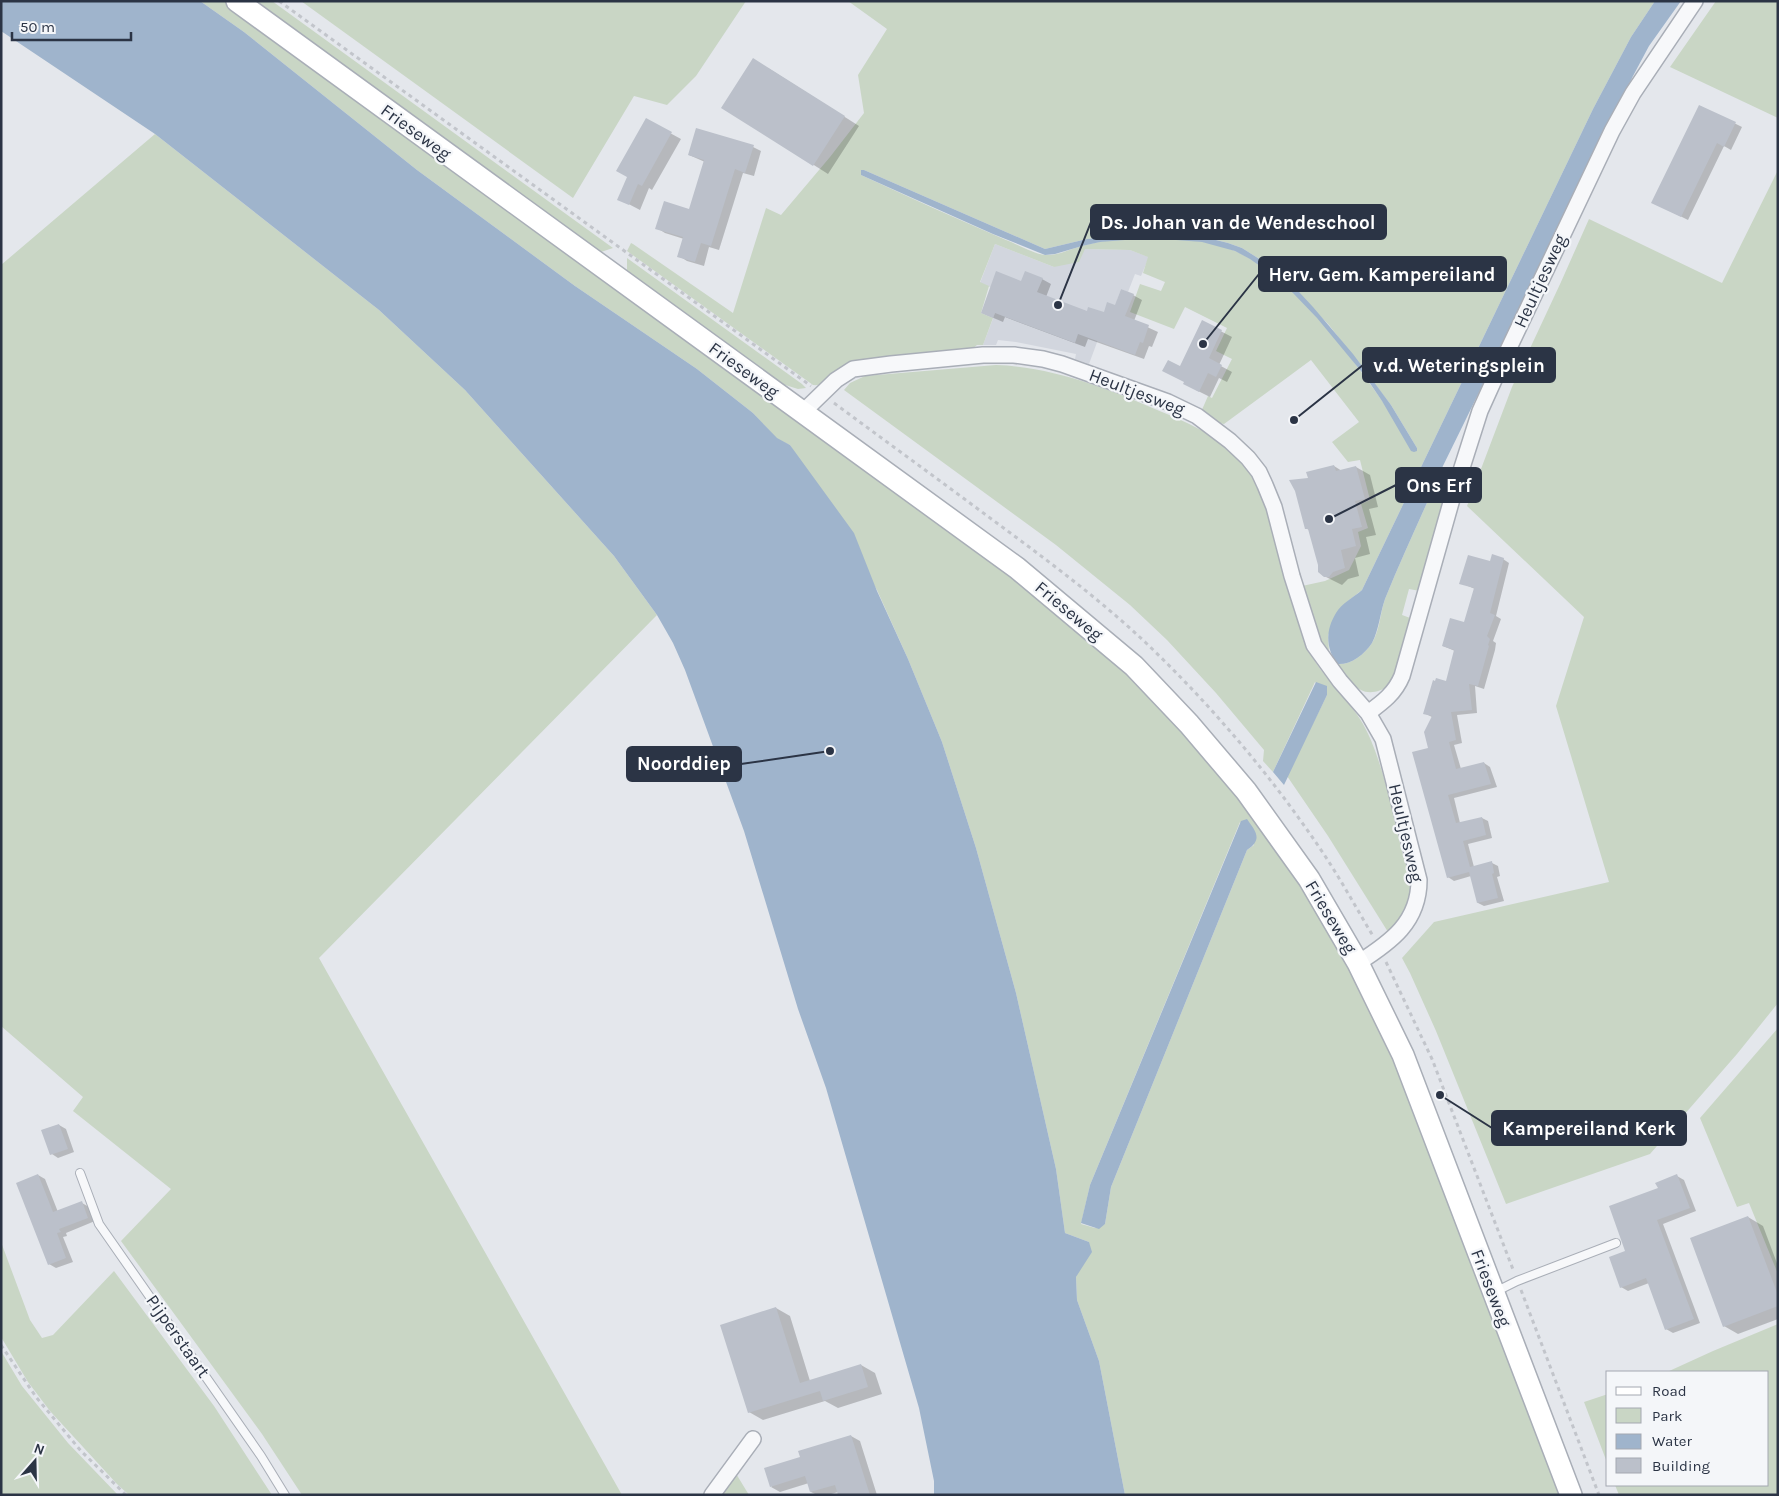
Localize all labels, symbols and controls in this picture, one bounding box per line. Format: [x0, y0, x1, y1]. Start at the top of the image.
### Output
scale bar [12, 10, 131, 42]
text: 50 m [20, 18, 55, 36]
street label: Frieseweg [376, 99, 456, 165]
callout: Ds. Johan van de Wendeschool [1091, 205, 1386, 239]
text: Ds. Johan van de Wendeschool [1101, 212, 1375, 234]
street label: Heultjesweg [1509, 231, 1571, 331]
callout: Herv. Gem. Kampereiland [1259, 257, 1506, 291]
text: Herv. Gem. Kampereiland [1269, 264, 1495, 286]
street label: Frieseweg [704, 337, 784, 403]
callout: v.d. Weteringsplein [1363, 348, 1555, 382]
text: v.d. Weteringsplein [1373, 355, 1545, 377]
street label: Heultjesweg [1086, 364, 1188, 420]
callout: Ons Erf [1396, 468, 1481, 502]
text: Ons Erf [1406, 475, 1473, 497]
street label: Frieseweg [1031, 576, 1107, 646]
callout: Noorddiep [627, 747, 741, 781]
text: Noorddiep [637, 753, 731, 775]
street label: Heultjesweg [1384, 781, 1428, 885]
street label: Frieseweg [1301, 876, 1361, 958]
callout: Kampereiland Kerk [1492, 1111, 1686, 1145]
text: Kampereiland Kerk [1502, 1118, 1676, 1140]
street label: Frieseweg [1466, 1246, 1516, 1330]
street label: Pijperstaart [141, 1290, 215, 1382]
legend [1606, 1371, 1769, 1486]
text: Road [1652, 1382, 1687, 1400]
text: Park [1652, 1407, 1682, 1425]
text: Water [1652, 1432, 1693, 1450]
north arrow [10, 1436, 60, 1486]
text: N [32, 1440, 47, 1459]
text: Building [1652, 1457, 1710, 1475]

